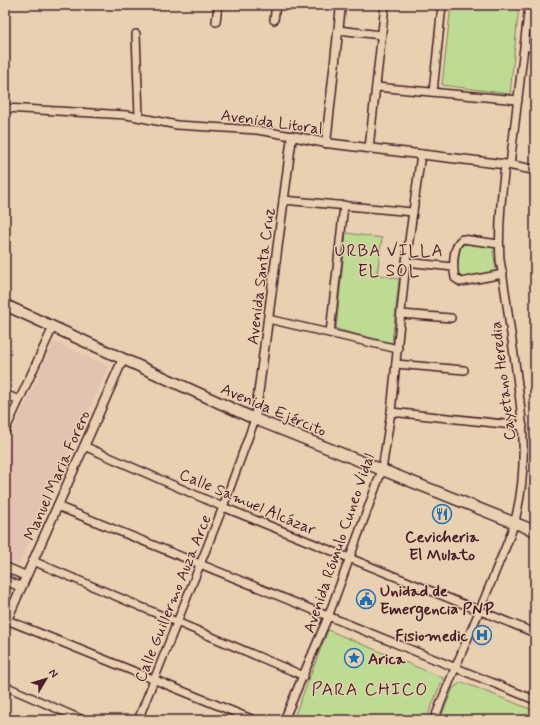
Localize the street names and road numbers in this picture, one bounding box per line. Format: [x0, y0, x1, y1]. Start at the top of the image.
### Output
street label: Avenida Litoral [220, 105, 324, 140]
street label: Avenida Santa Cruz [243, 206, 280, 346]
street label: Cayetano Heredia [486, 320, 521, 442]
street label: Avenida Ejército [217, 379, 329, 442]
street label: Manuel Maria Forero [19, 407, 96, 544]
street label: Avenida Rómulo Cuneo Vidal [299, 451, 380, 636]
street label: Calle Samuel Alcázar [176, 464, 319, 541]
street label: Calle Guillermo Auza Arce [130, 512, 217, 686]

